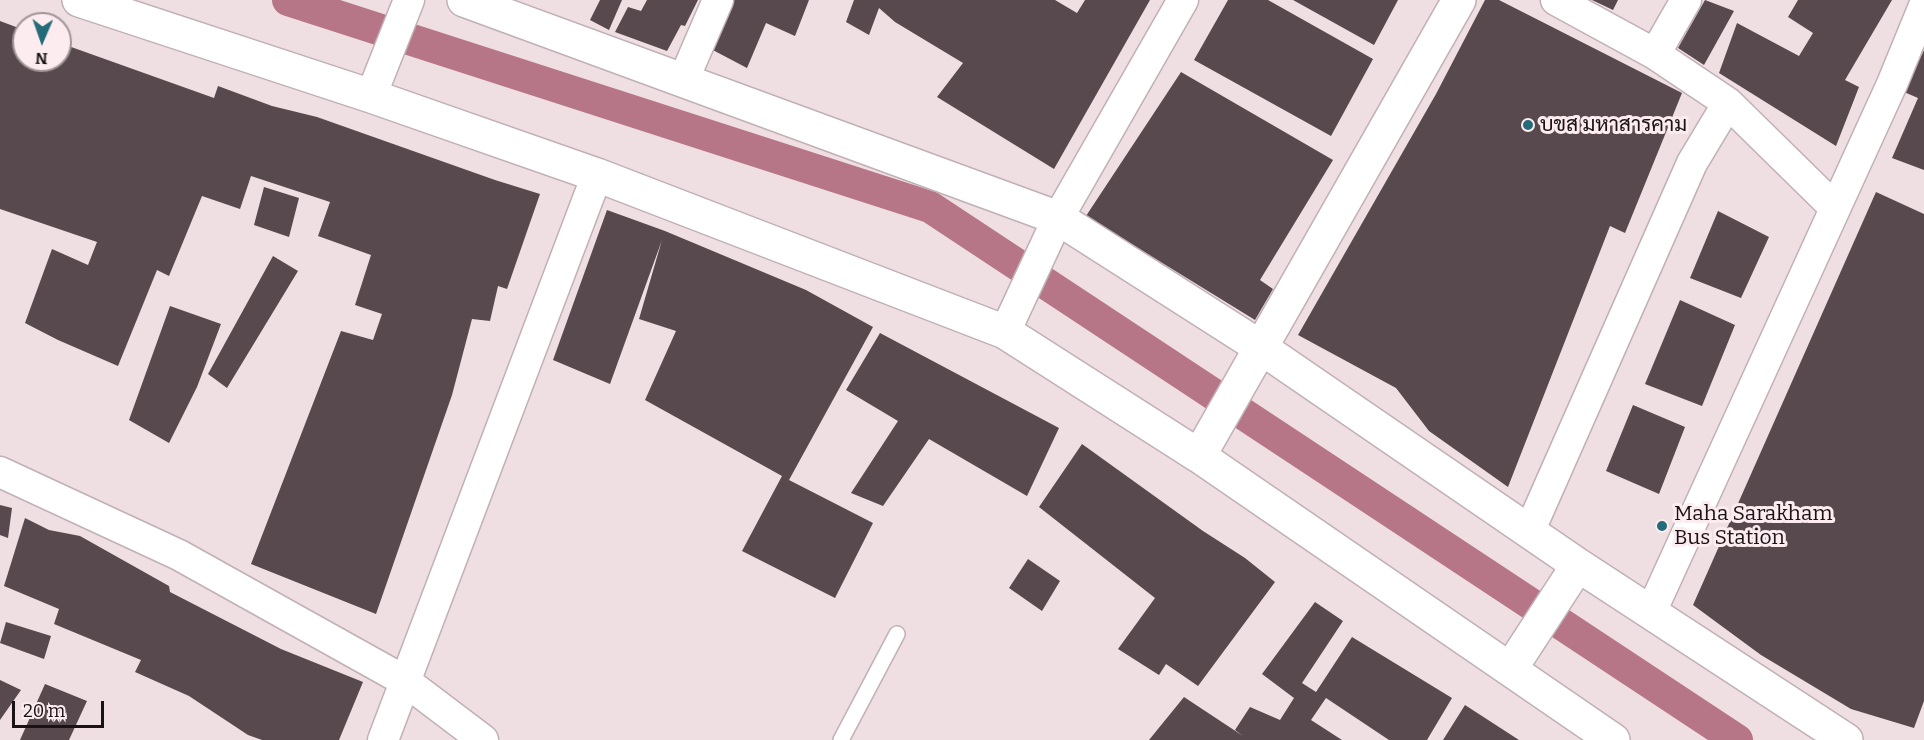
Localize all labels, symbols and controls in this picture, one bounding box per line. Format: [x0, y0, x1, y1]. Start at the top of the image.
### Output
north arrow [12, 12, 72, 72]
text: N [35, 49, 48, 68]
place label: บขส มหาสารคาม [1540, 112, 1687, 138]
marker: บขส มหาสารคาม [1521, 118, 1535, 132]
place label: Maha Sarakham Bus Station [1674, 501, 1832, 551]
marker: Maha Sarakham Bus Station [1655, 519, 1669, 533]
scale bar [15, 689, 106, 727]
text: 20 m [23, 700, 65, 722]

